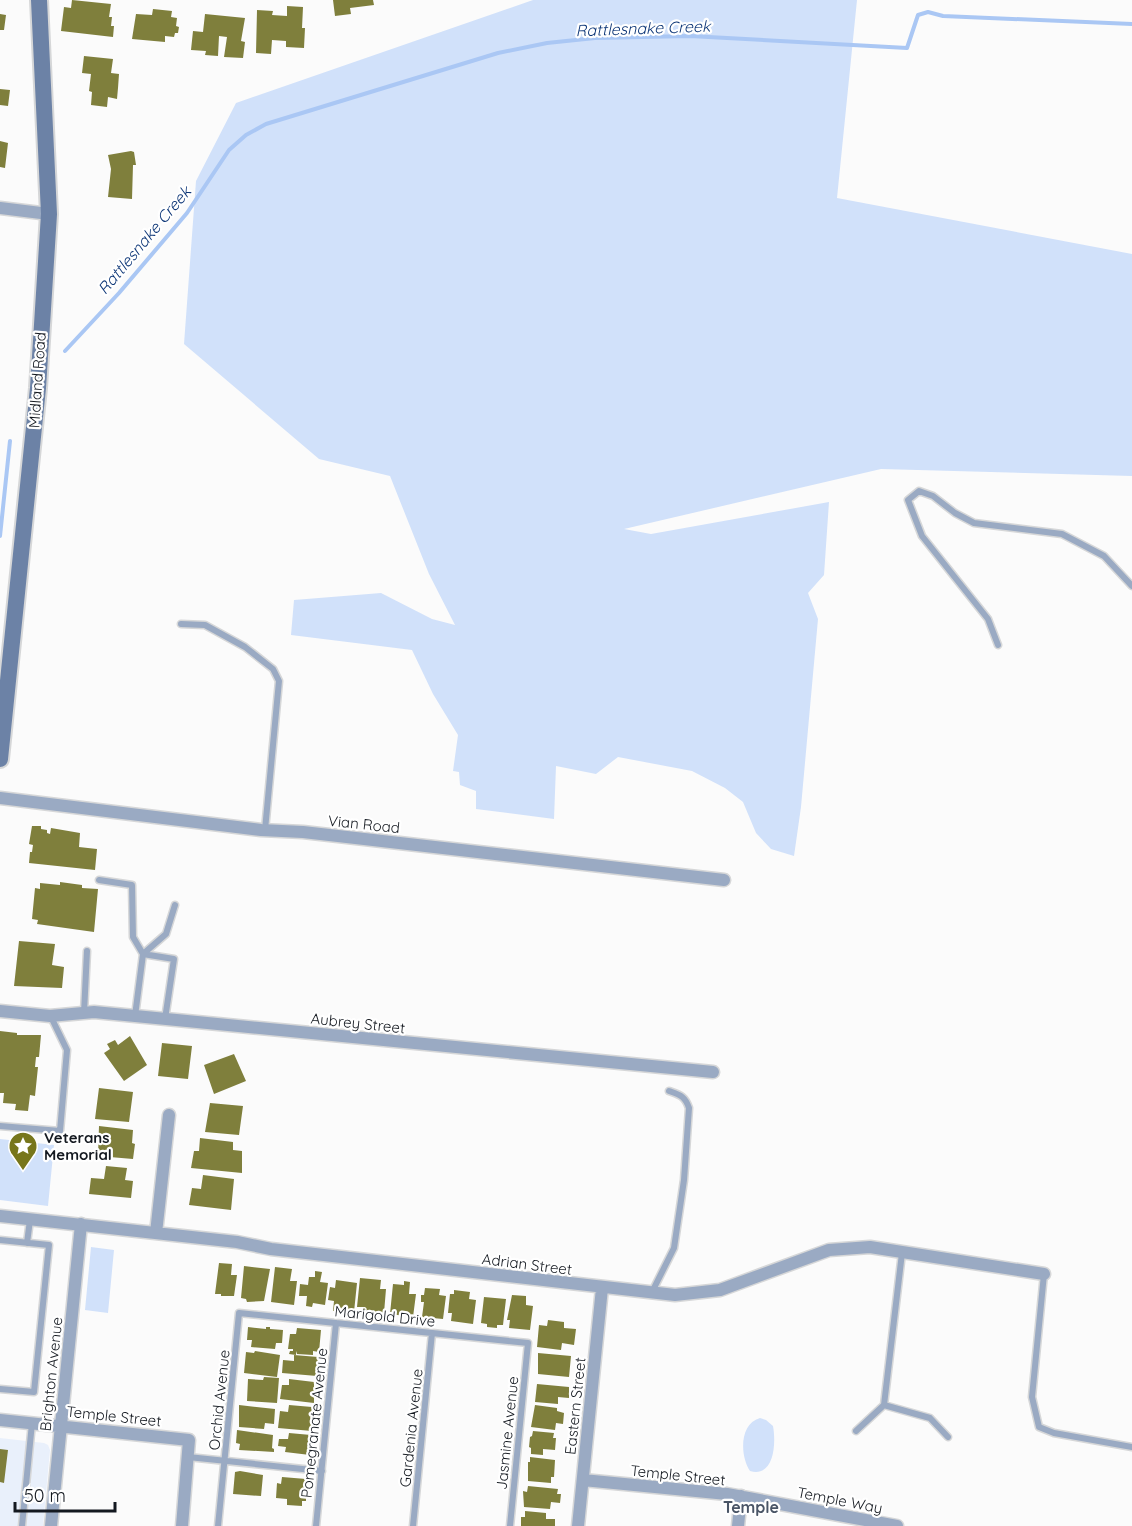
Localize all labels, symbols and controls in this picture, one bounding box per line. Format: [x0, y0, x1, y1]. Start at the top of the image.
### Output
water label: Rattlesnake Creek [575, 16, 712, 40]
water label: Rattlesnake Creek [93, 181, 196, 298]
street label: Midland Road [24, 331, 50, 429]
street label: Vian Road [327, 811, 401, 837]
street label: Aubrey Street [310, 1009, 406, 1037]
place label: Veterans Memorial [44, 1128, 112, 1164]
place icon: Veterans Memorial [7, 1130, 39, 1172]
street label: Adrian Street [481, 1249, 573, 1279]
street label: Marigold Drive [334, 1301, 436, 1331]
street label: Brighton Avenue [36, 1316, 66, 1432]
street label: Pomegranate Avenue [297, 1347, 331, 1499]
street label: Orchid Avenue [204, 1349, 234, 1451]
street label: Eastern Street [560, 1356, 590, 1456]
street label: Gardenia Avenue [395, 1368, 427, 1488]
street label: Jasmine Avenue [492, 1375, 522, 1491]
street label: Temple Street [66, 1402, 162, 1430]
street label: Temple Street [630, 1461, 726, 1489]
scale bar [15, 1475, 116, 1513]
street label: Temple Way [796, 1482, 884, 1518]
text: 50 m [24, 1484, 66, 1507]
district label: Temple [723, 1497, 779, 1517]

